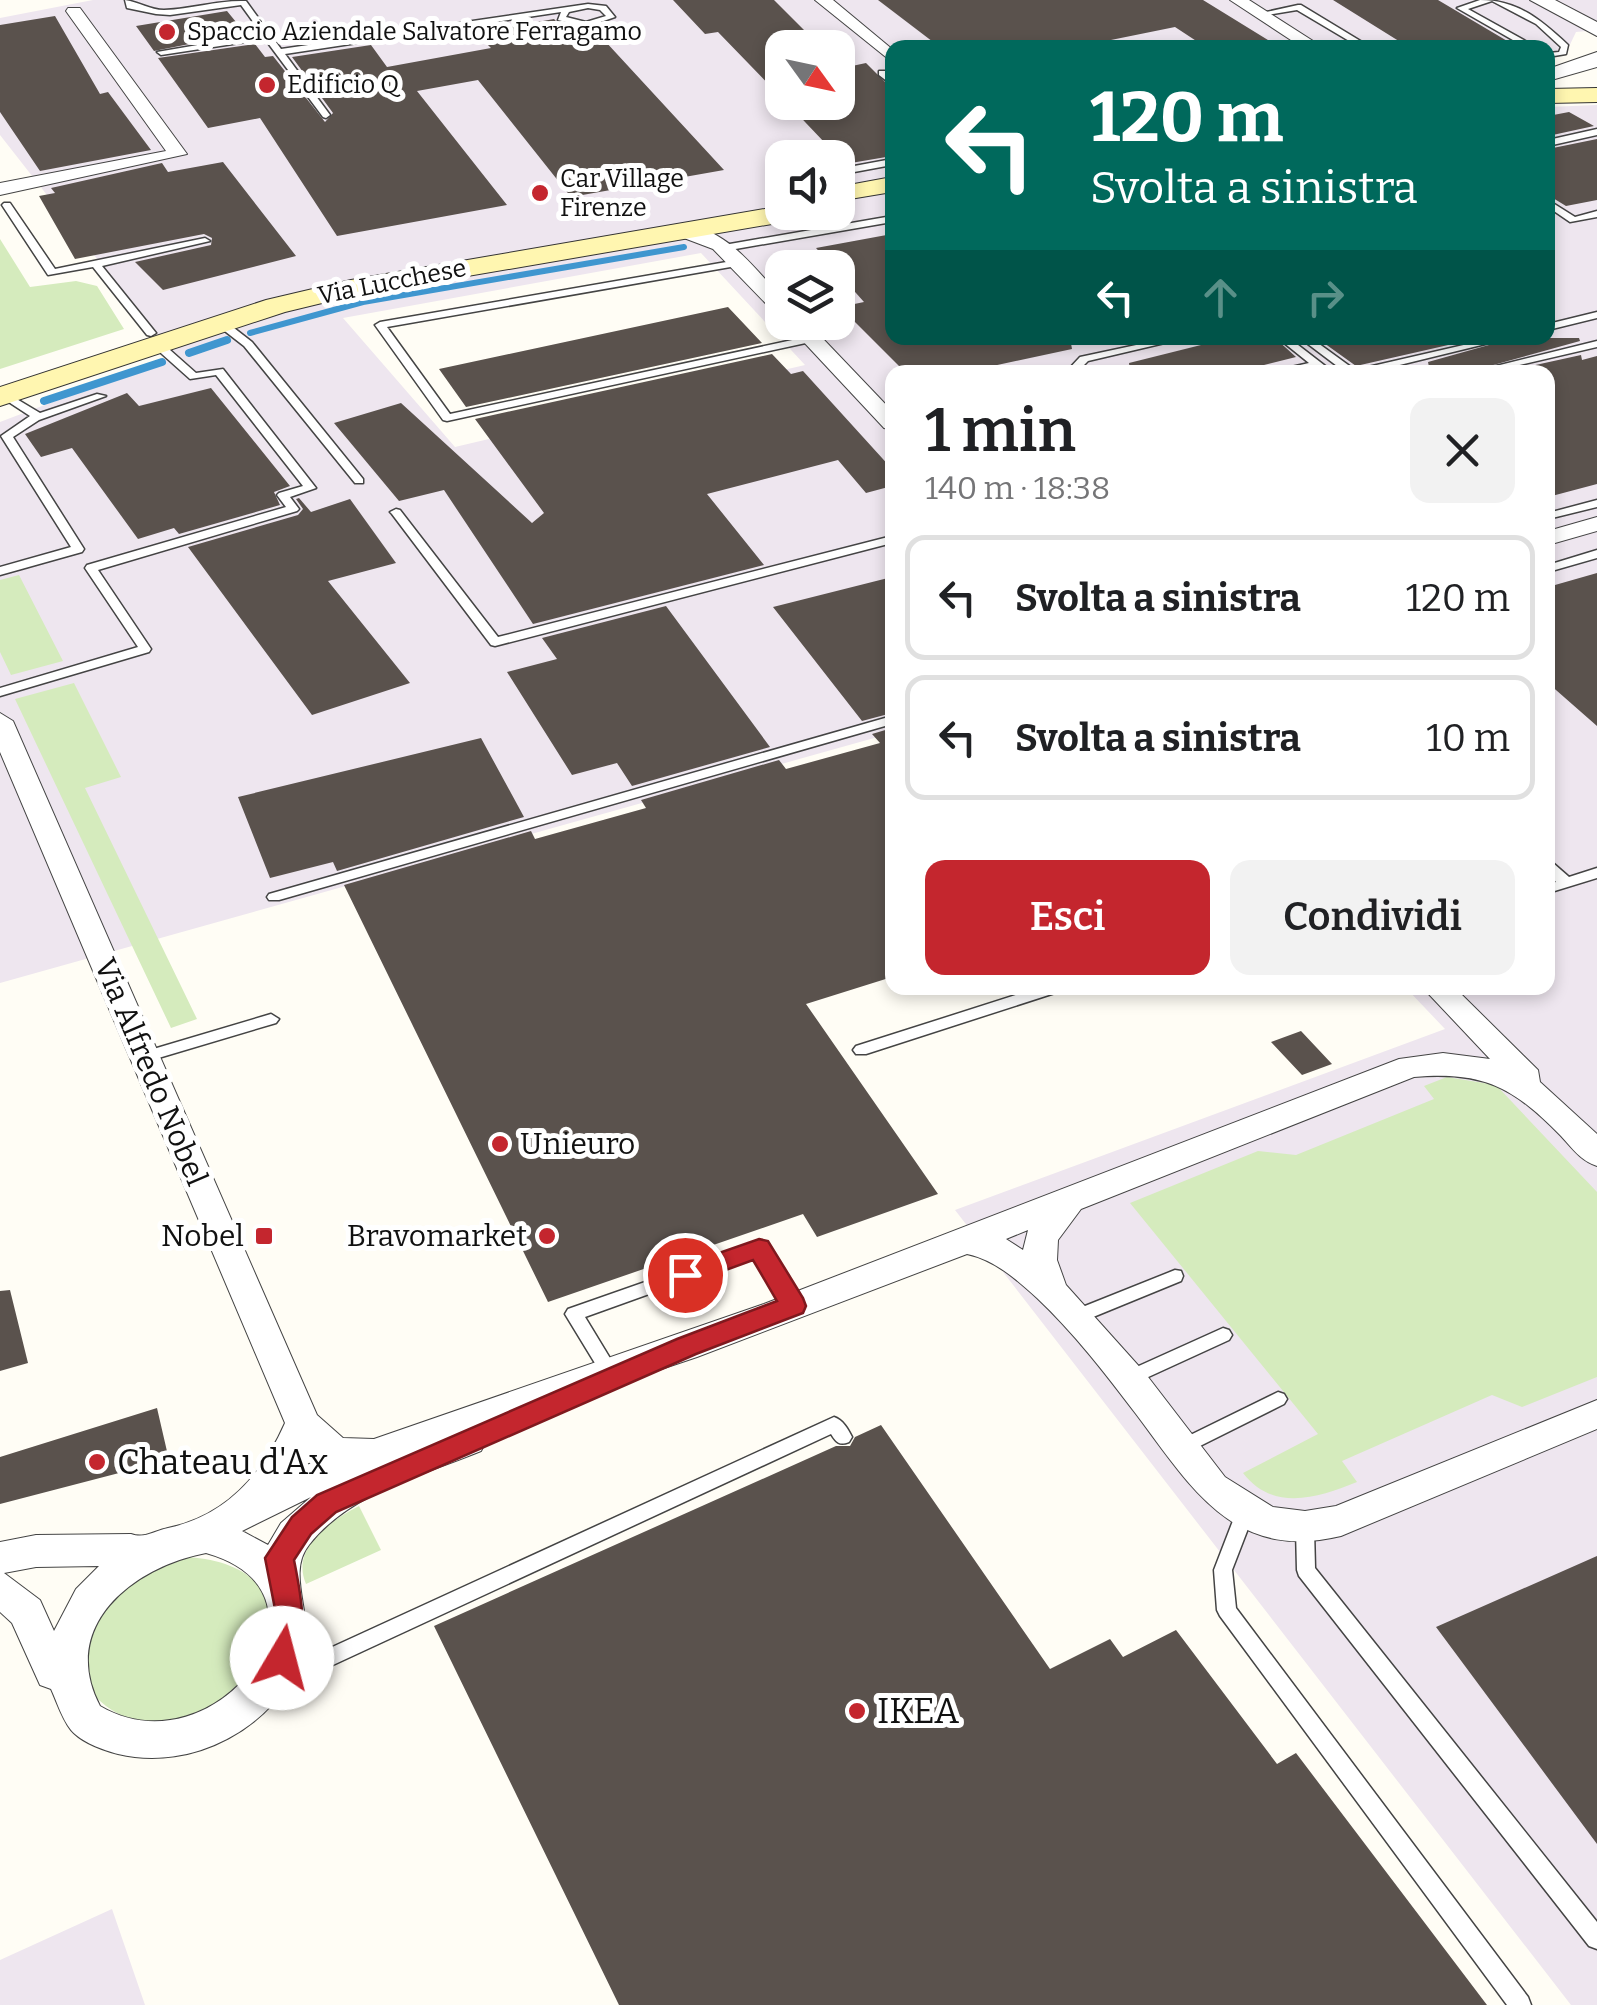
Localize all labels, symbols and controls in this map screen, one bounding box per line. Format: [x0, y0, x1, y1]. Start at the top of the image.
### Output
place label: Spaccio Aziendale Salvatore Ferragamo [187, 17, 642, 47]
marker: Spaccio Aziendale Salvatore Ferragamo [156, 21, 178, 43]
north arrow [765, 30, 855, 120]
map controls [765, 30, 855, 340]
place label: Edificio Q [287, 70, 401, 100]
marker: Edificio Q [256, 74, 278, 96]
text: 120 m [1090, 76, 1283, 160]
icon: left [925, 80, 1055, 210]
button: sound [765, 140, 855, 230]
text: Svolta a sinistra [1090, 161, 1418, 215]
place label: Car Village Firenze [560, 164, 684, 223]
marker: Car Village Firenze [529, 182, 551, 204]
button: layers [765, 250, 855, 340]
street label: Via Lucchese [315, 253, 469, 311]
icon: left [1088, 270, 1143, 325]
icon: ahead [1193, 270, 1248, 325]
icon: right [1298, 270, 1353, 325]
text: 1 min [925, 395, 1076, 467]
button: close [1410, 398, 1515, 503]
text: 140 m · 18:38 [925, 469, 1110, 507]
icon: left [930, 570, 985, 625]
text: Svolta a sinistra [1015, 575, 1301, 621]
text: 120 m [1406, 575, 1510, 621]
icon: left [930, 710, 985, 765]
text: Svolta a sinistra [1015, 715, 1301, 761]
text: 10 m [1426, 715, 1510, 761]
button: Esci [925, 860, 1210, 975]
button: Condividi [1230, 860, 1515, 975]
street label: Via Alfredo Nobel [87, 953, 215, 1191]
place label: Unieuro [520, 1126, 635, 1162]
marker: Unieuro [489, 1133, 511, 1155]
place label: Nobel [161, 1218, 244, 1254]
place label: Bravomarket [347, 1218, 527, 1254]
marker: Nobel [253, 1225, 275, 1247]
marker: Bravomarket [536, 1225, 558, 1247]
pin [643, 1233, 728, 1318]
icon: arrive [658, 1248, 713, 1303]
place label: Chateau d'Ax [117, 1441, 328, 1483]
marker: Chateau d'Ax [86, 1451, 108, 1473]
position arrow [230, 1606, 334, 1710]
place label: IKEA [877, 1690, 959, 1732]
marker: IKEA [846, 1700, 868, 1722]

